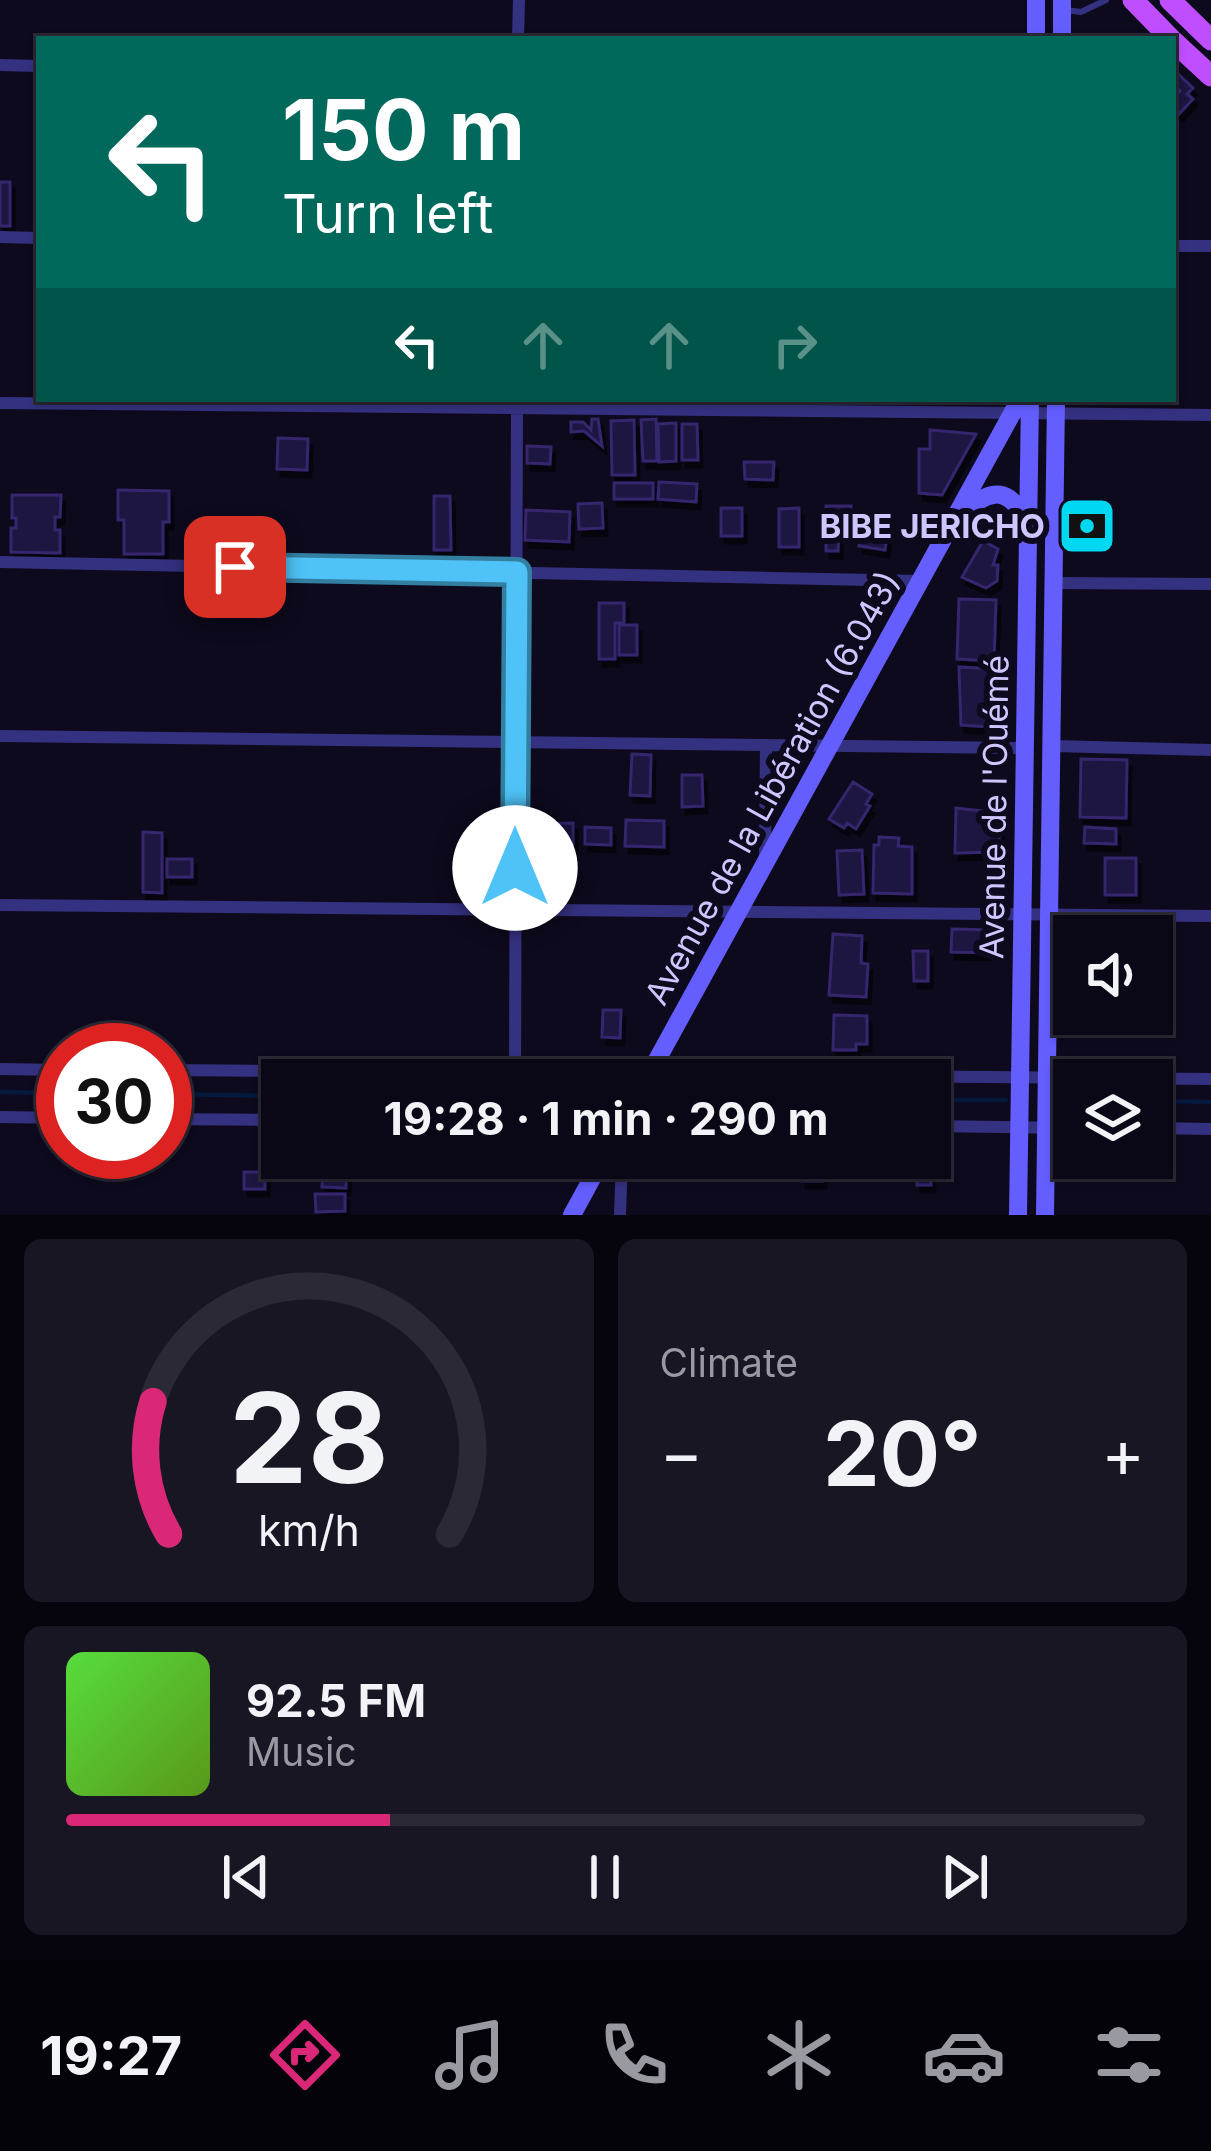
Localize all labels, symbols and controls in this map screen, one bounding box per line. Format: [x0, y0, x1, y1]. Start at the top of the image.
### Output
text: 150 m [282, 79, 525, 180]
icon: left [84, 84, 240, 240]
text: Turn left [282, 181, 493, 246]
icon: left [384, 312, 450, 378]
icon: ahead [510, 312, 576, 378]
icon: ahead [636, 312, 702, 378]
icon: right [762, 312, 828, 378]
bank icon: BIBE JERICHO [1056, 495, 1118, 557]
place label: BIBE JERICHO [819, 506, 1045, 546]
pin [184, 516, 286, 618]
icon: arrive [202, 534, 268, 600]
street label: Avenue de la Libération (6.043) [636, 565, 908, 1011]
street label: Avenue de l'Ouémé [971, 655, 1017, 959]
position arrow [452, 805, 578, 931]
map controls [1053, 915, 1173, 1179]
button: sound [1053, 915, 1173, 1035]
speed limit sign: 30 [36, 1023, 192, 1179]
button: layers [1053, 1059, 1173, 1179]
text: 19:28 · 1 min · 290 m [384, 1091, 828, 1146]
text: Climate [660, 1339, 798, 1386]
text: 28 [229, 1362, 389, 1513]
text: 20° [823, 1399, 982, 1508]
text: − [660, 1413, 703, 1493]
text: + [1101, 1413, 1145, 1493]
text: km/h [258, 1503, 360, 1555]
text: 92.5 FM [246, 1673, 426, 1728]
text: Music [246, 1728, 357, 1775]
icon: previous [213, 1844, 279, 1910]
icon: pause [572, 1844, 638, 1910]
icon: next [932, 1844, 998, 1910]
icon: directions [263, 2013, 347, 2097]
icon: music [428, 2013, 512, 2097]
icon: phone [592, 2013, 676, 2097]
icon: climate [757, 2013, 841, 2097]
icon: car [922, 2013, 1006, 2097]
icon: filters [1087, 2013, 1171, 2097]
text: 19:27 [40, 2023, 182, 2088]

